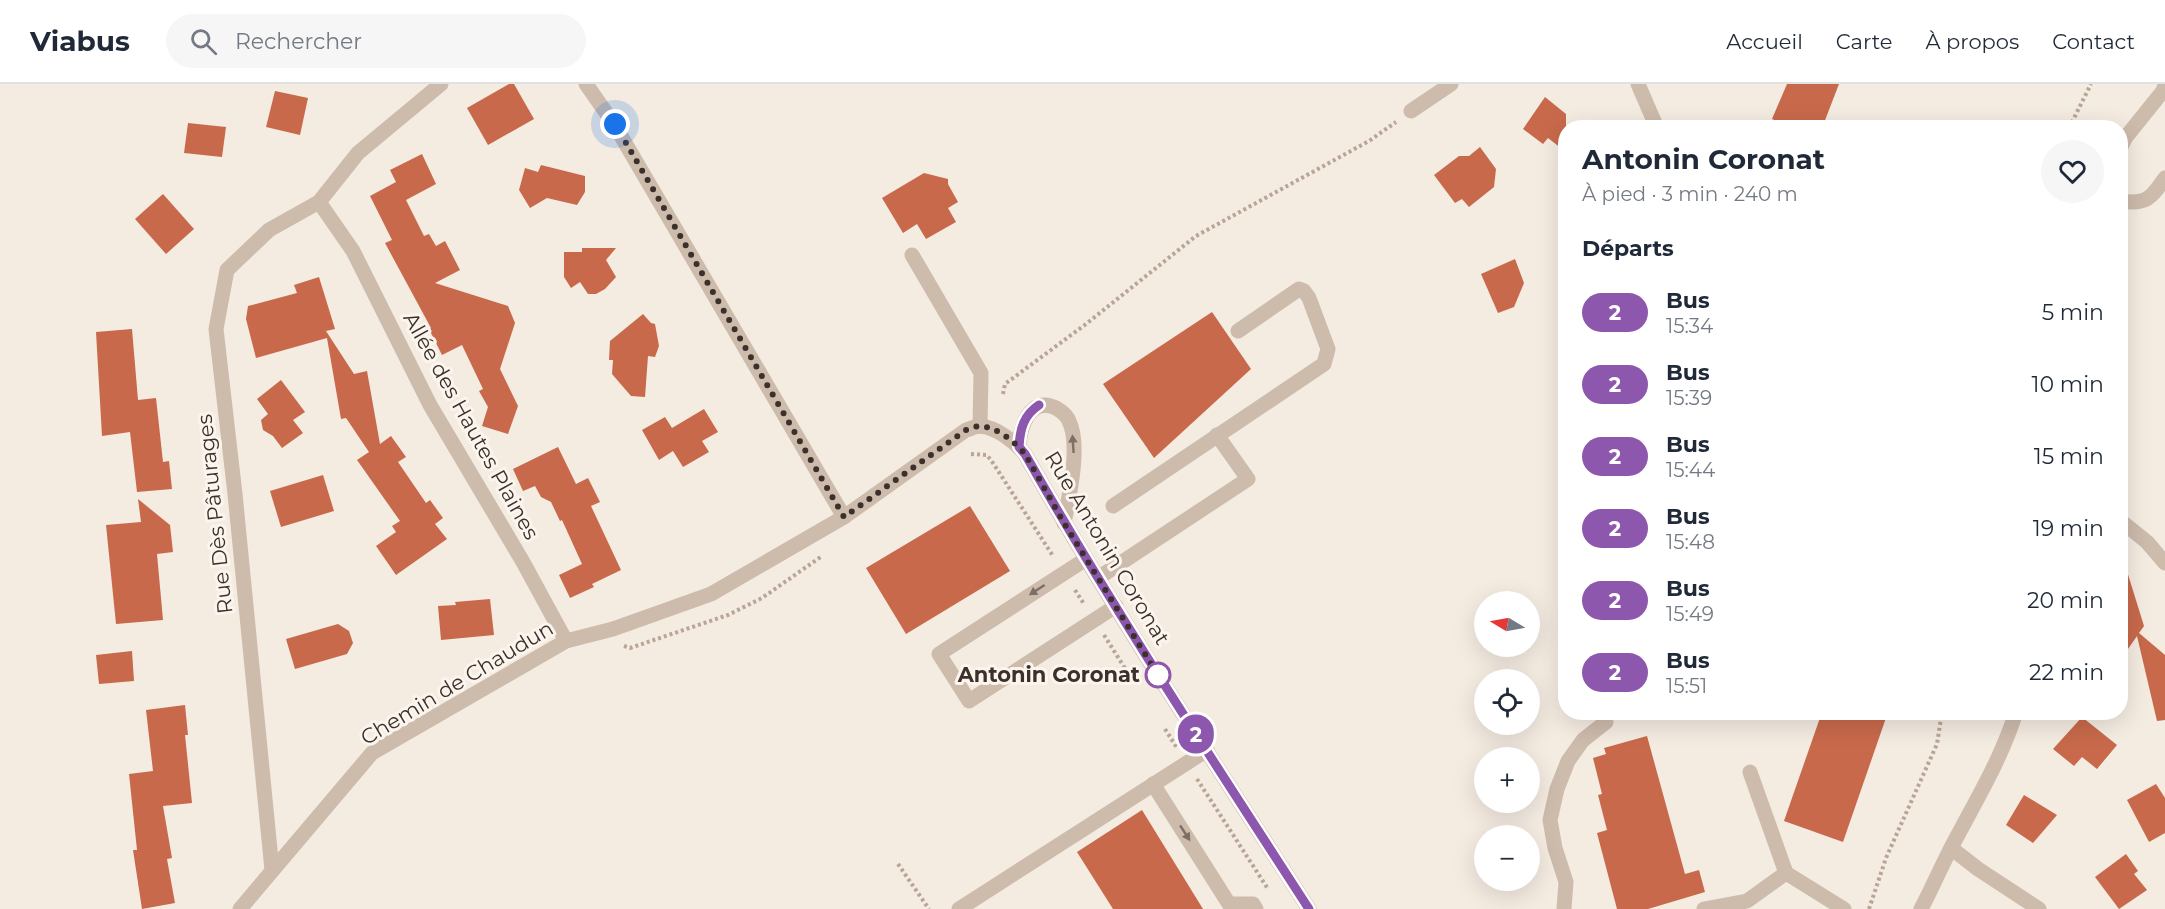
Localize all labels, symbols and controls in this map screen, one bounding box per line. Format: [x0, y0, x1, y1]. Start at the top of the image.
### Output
search box [166, 14, 586, 68]
text: Viabus [30, 24, 130, 58]
icon: search [187, 25, 220, 58]
text: Rechercher [235, 28, 362, 55]
text: Accueil [1726, 29, 1803, 54]
text: Carte [1836, 29, 1892, 54]
text: À propos [1925, 29, 2019, 54]
text: Contact [2052, 29, 2135, 54]
your location [600, 109, 630, 139]
button: heart [2041, 140, 2104, 203]
text: Antonin Coronat [1582, 142, 1825, 176]
text: À pied · 3 min · 240 m [1582, 182, 1798, 206]
text: Départs [1582, 235, 1674, 262]
text: Bus [1666, 287, 1710, 314]
text: 5 min [2042, 299, 2104, 326]
text: 2 [1609, 300, 1621, 325]
street label: Allée des Hautes Plaines [398, 308, 544, 544]
text: 15:34 [1666, 314, 1713, 338]
text: Bus [1666, 359, 1710, 386]
text: 10 min [2032, 371, 2104, 398]
text: 2 [1609, 372, 1621, 397]
text: 15:39 [1666, 386, 1712, 410]
street label: Rue Dès Pâturages [192, 413, 237, 615]
text: Bus [1666, 431, 1710, 458]
one-way arrow [1068, 435, 1077, 454]
text: 15 min [2034, 443, 2104, 470]
text: 2 [1609, 444, 1621, 469]
street label: Rue Antonin Coronat [1040, 446, 1175, 649]
text: 15:44 [1666, 458, 1715, 482]
text: Bus [1666, 503, 1710, 530]
text: 19 min [2033, 515, 2104, 542]
text: 2 [1609, 516, 1621, 541]
text: 15:48 [1666, 530, 1715, 554]
text: Bus [1666, 575, 1710, 602]
one-way arrow [1029, 585, 1045, 596]
text: 20 min [2027, 587, 2104, 614]
text: 2 [1609, 588, 1621, 613]
north arrow [1474, 591, 1540, 657]
map controls [1474, 591, 1540, 891]
text: 15:49 [1666, 602, 1714, 626]
street label: Chemin de Chaudun [356, 615, 557, 750]
text: Bus [1666, 647, 1710, 674]
text: 22 min [2029, 659, 2104, 686]
text: 2 [1609, 660, 1621, 685]
place label: Antonin Coronat [957, 662, 1140, 687]
marker: Antonin Coronat [1145, 662, 1171, 688]
button: locate [1474, 669, 1540, 735]
text: 15:51 [1666, 674, 1707, 698]
line badge: 2 [1176, 714, 1216, 754]
text: 2 [1190, 722, 1202, 747]
button: + [1474, 747, 1540, 813]
one-way arrow [1179, 825, 1191, 841]
button: − [1474, 825, 1540, 891]

